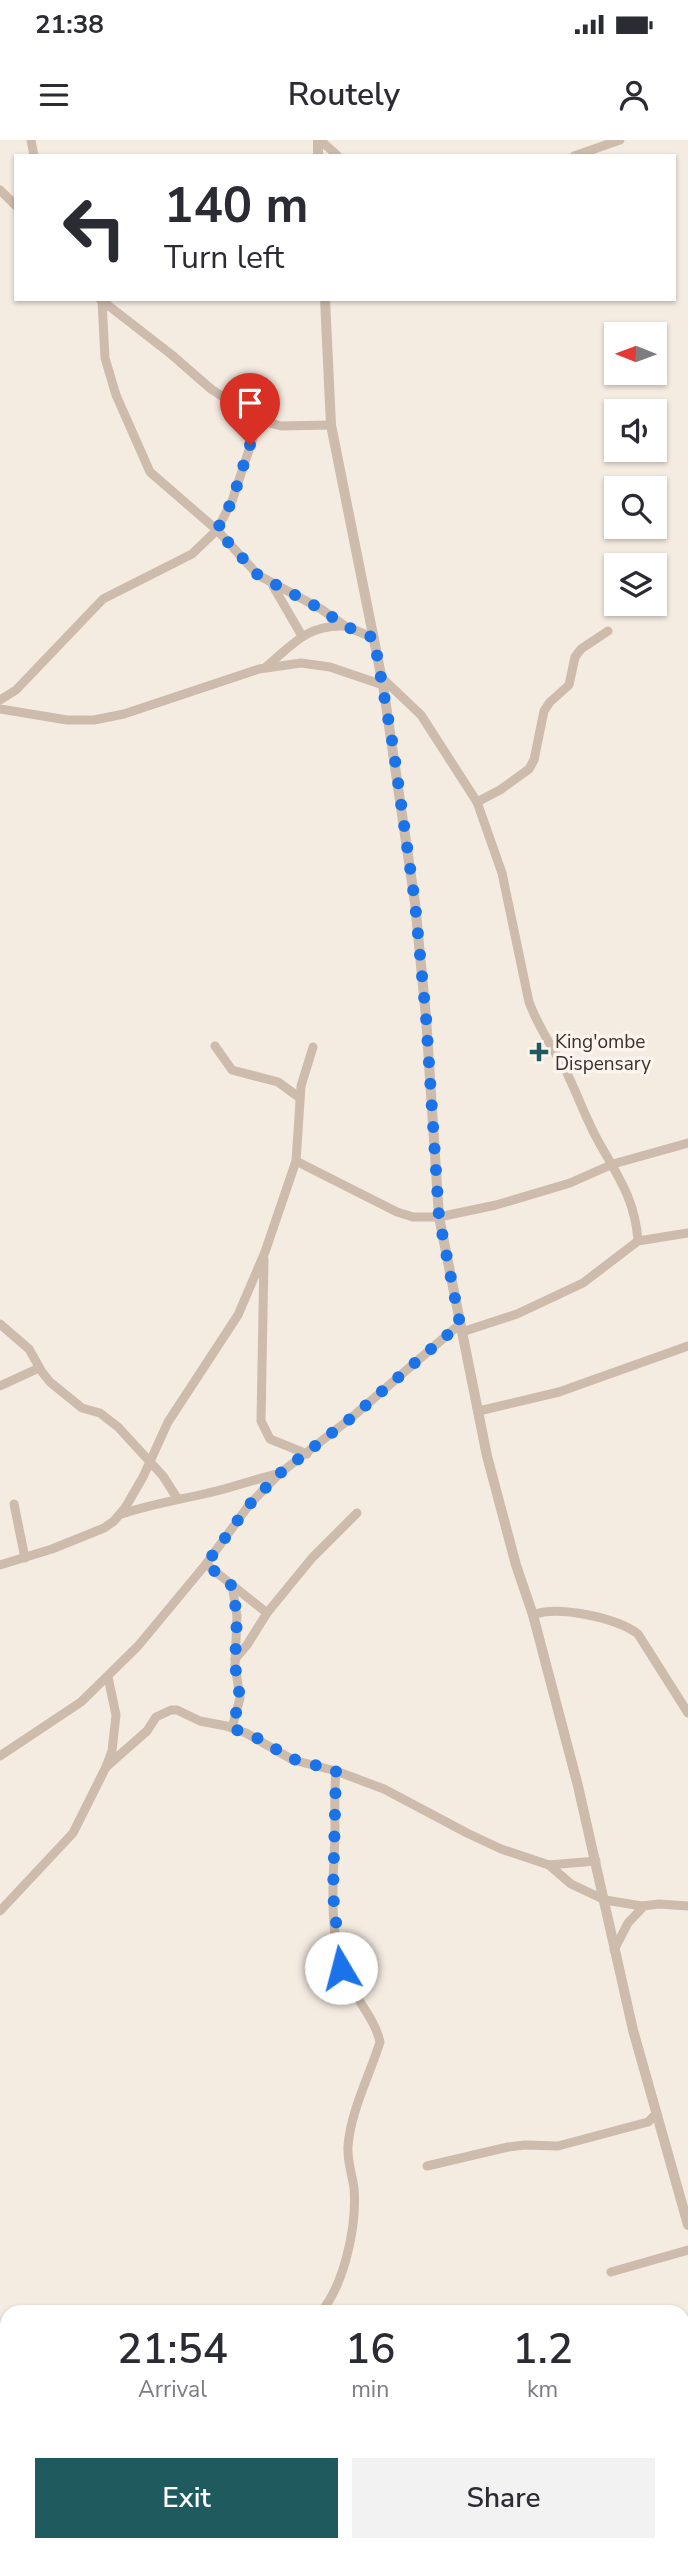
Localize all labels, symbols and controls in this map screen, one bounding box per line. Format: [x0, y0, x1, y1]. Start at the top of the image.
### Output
text: 21:38 [35, 7, 104, 42]
text: Routely [288, 73, 400, 116]
icon: menu [35, 76, 73, 114]
icon: person [615, 76, 653, 114]
text: 140 m [164, 172, 308, 239]
icon: left [49, 182, 140, 273]
text: Turn left [164, 236, 284, 279]
north arrow [604, 322, 667, 385]
map controls [604, 322, 667, 616]
pin [220, 373, 280, 445]
icon: arrive [231, 384, 269, 422]
button: sound [604, 399, 667, 462]
button: search [604, 476, 667, 539]
button: layers [604, 553, 667, 616]
place label: King'ombe Dispensary [555, 1029, 651, 1077]
marker: King'ombe Dispensary [529, 1042, 549, 1062]
position arrow [304, 1931, 378, 2005]
text: 21:54 [117, 2321, 228, 2378]
text: 16 [345, 2321, 395, 2378]
text: 1.2 [513, 2321, 573, 2378]
text: Arrival [138, 2374, 207, 2405]
text: min [351, 2374, 389, 2405]
text: km [527, 2374, 558, 2405]
button: Exit [35, 2458, 338, 2538]
button: Share [352, 2458, 655, 2538]

